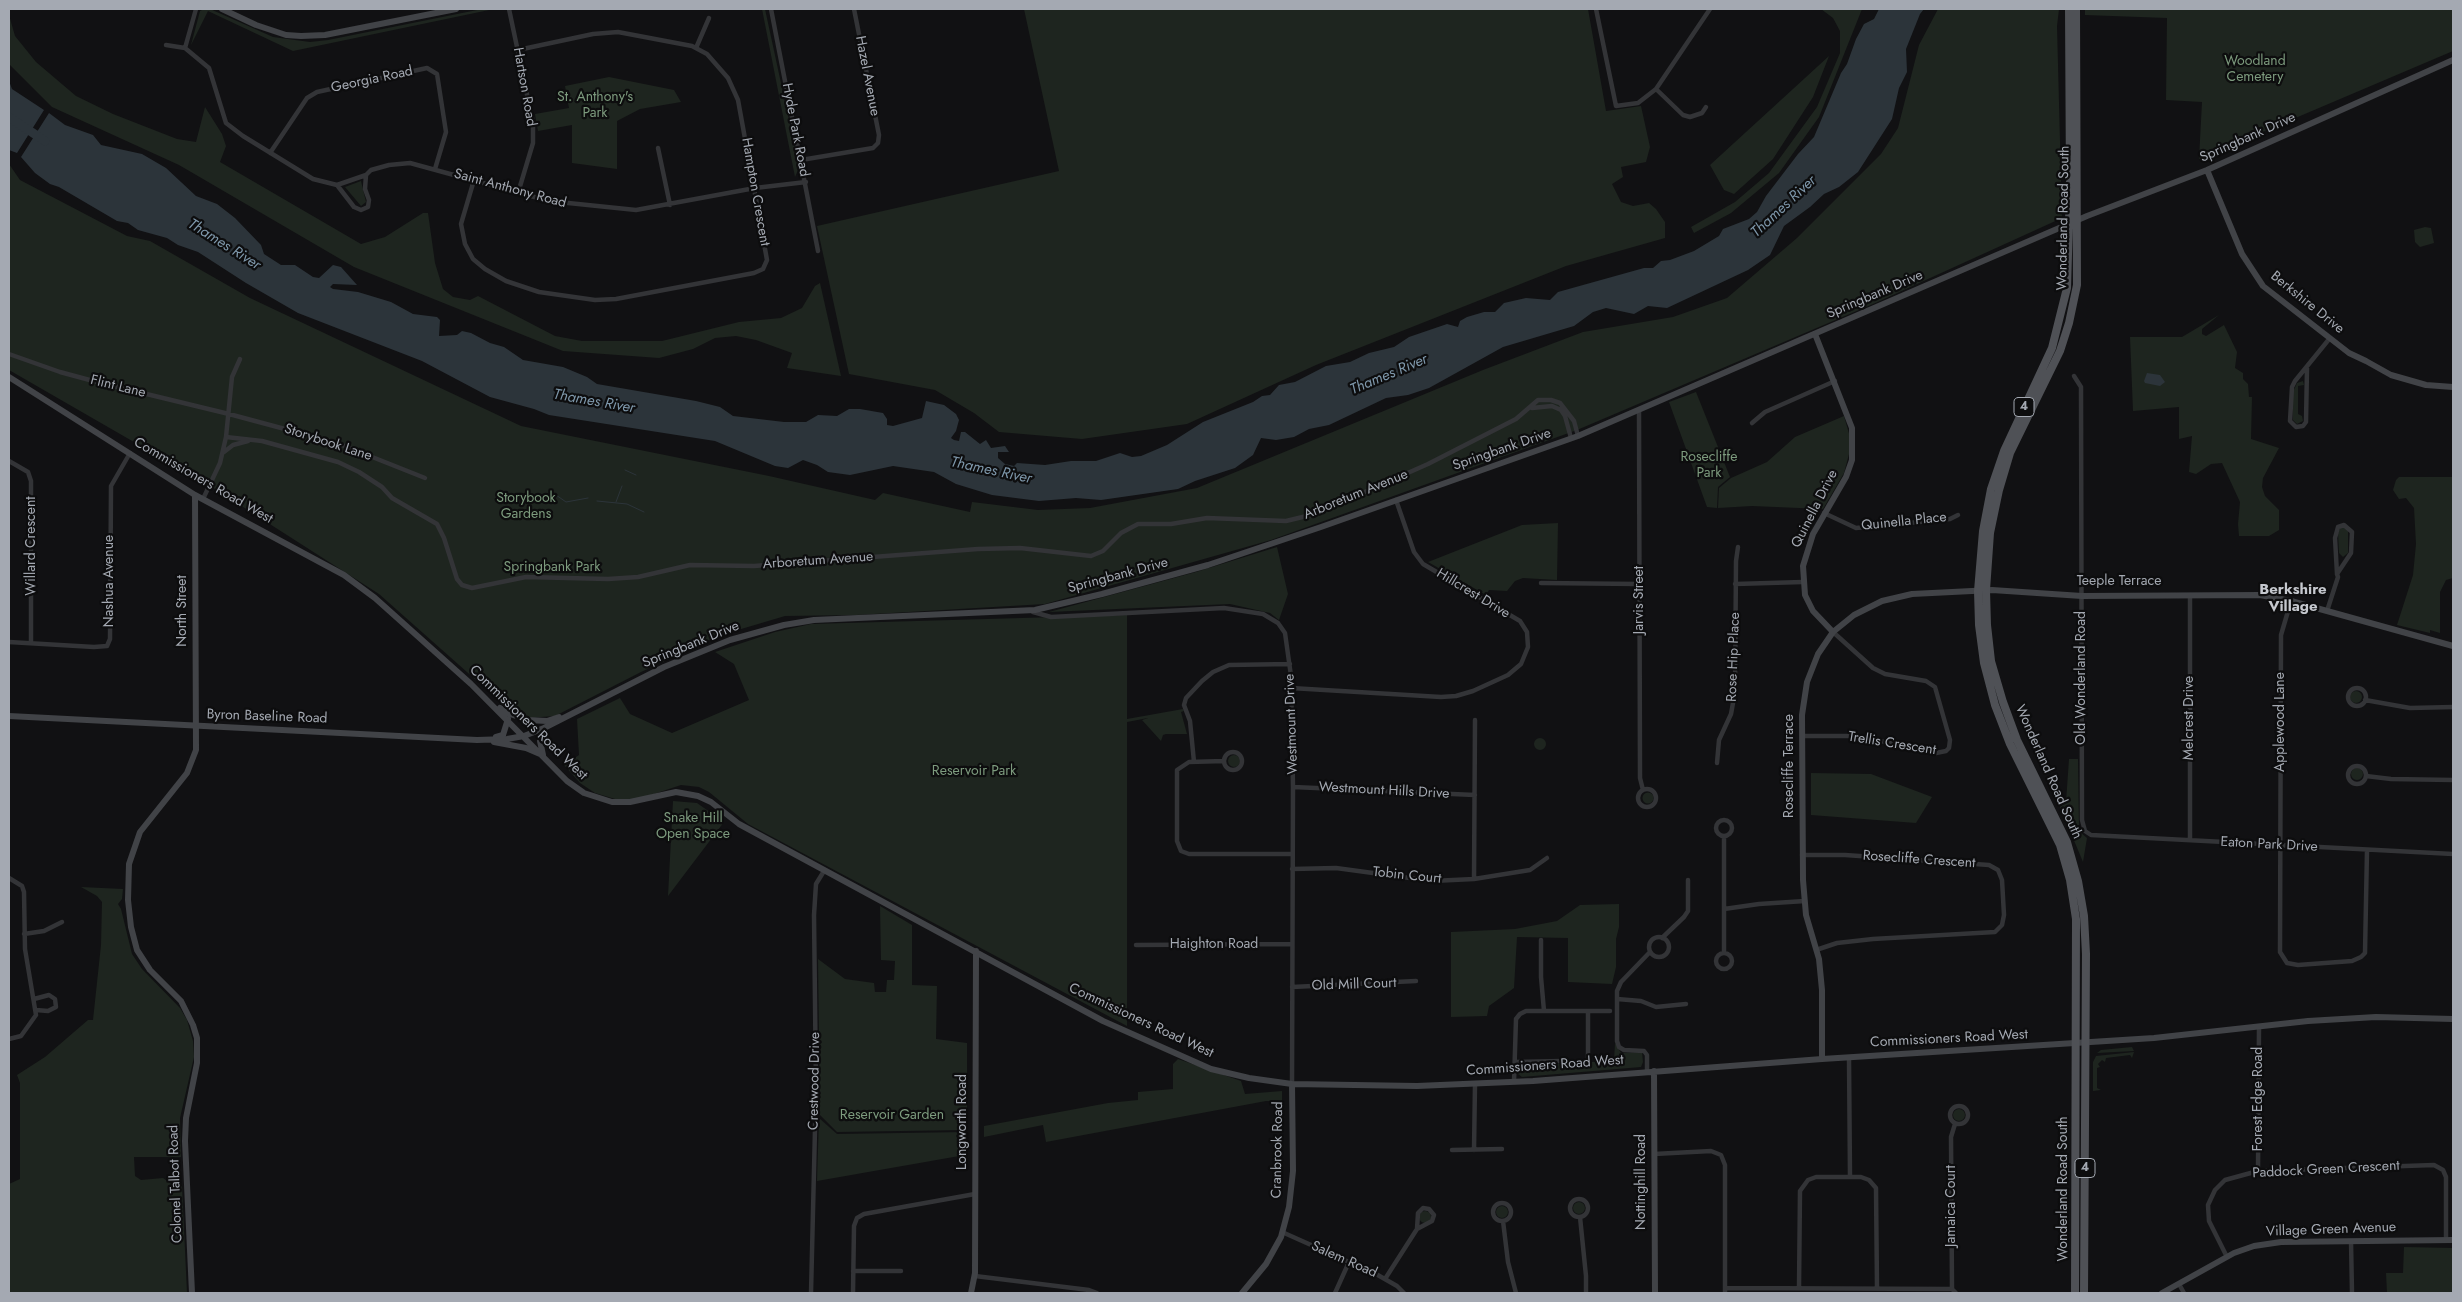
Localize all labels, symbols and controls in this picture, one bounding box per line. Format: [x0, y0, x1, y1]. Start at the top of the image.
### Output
street label: Hazel Avenue [851, 35, 883, 117]
street label: Hartson Road [509, 46, 539, 128]
park label: Woodland Cemetery [2224, 54, 2286, 86]
street label: Georgia Road [330, 63, 414, 97]
street label: Hyde Park Road [778, 82, 812, 178]
park label: St. Anthony's Park [557, 90, 633, 122]
street label: Springbank Drive [2198, 109, 2298, 167]
street label: Hampton Crescent [737, 136, 773, 248]
street label: Wonderland Road South [2054, 145, 2074, 291]
street label: Saint Anthony Road [452, 166, 568, 212]
water label: Thames River [1748, 172, 1820, 242]
water label: Thames River [184, 216, 264, 274]
street label: Springbank Drive [1824, 267, 1926, 323]
street label: Berkshire Drive [2267, 268, 2347, 338]
water label: Thames River [1347, 351, 1431, 399]
street label: Flint Lane [89, 372, 147, 402]
water label: Thames River [552, 386, 636, 418]
road number: 4 [2014, 398, 2034, 417]
street label: Storybook Lane [282, 421, 374, 465]
street label: Springbank Drive [1451, 425, 1553, 475]
street label: Commissioners Road West [130, 434, 276, 528]
park label: Rosecliffe Park [1680, 450, 1738, 482]
water label: Thames River [949, 454, 1033, 488]
street label: Arboretum Avenue [1301, 466, 1411, 524]
street label: Quinella Drive [1788, 467, 1842, 551]
park label: Storybook Gardens [496, 491, 556, 524]
street label: Willard Crescent [24, 496, 40, 596]
street label: Quinella Place [1861, 509, 1947, 535]
street label: Nashua Avenue [102, 535, 118, 627]
street label: Arboretum Avenue [762, 549, 874, 573]
street label: Springbank Drive [1066, 555, 1170, 597]
park label: Springbank Park [504, 560, 600, 576]
street label: Hillcrest Drive [1433, 565, 1513, 623]
street label: Jarvis Street [1632, 566, 1648, 634]
street label: Teeple Terrace [2077, 574, 2161, 590]
street label: North Street [175, 575, 191, 647]
district label: Berkshire Village [2259, 581, 2327, 616]
street label: Old Wonderland Road [2074, 611, 2090, 745]
street label: Rose Hip Place [1724, 612, 1744, 702]
street label: Springbank Drive [640, 618, 742, 672]
street label: Commissioners Road West [465, 662, 591, 784]
street label: Applewood Lane [2273, 672, 2289, 772]
street label: Westmount Drive [1282, 673, 1302, 775]
street label: Melcrest Drive [2182, 676, 2198, 760]
street label: Wonderland Road South [2011, 702, 2085, 842]
street label: Byron Baseline Road [206, 706, 328, 728]
street label: Rosecliffe Terrace [1782, 714, 1798, 818]
street label: Trellis Crescent [1847, 729, 1937, 759]
park label: Reservoir Park [932, 764, 1016, 780]
street label: Westmount Hills Drive [1318, 779, 1450, 803]
park label: Snake Hill Open Space [656, 811, 730, 844]
street label: Eaton Park Drive [2220, 834, 2318, 856]
street label: Rosecliffe Crescent [1862, 848, 1976, 872]
street label: Tobin Court [1372, 864, 1442, 888]
street label: Haighton Road [1170, 937, 1258, 953]
street label: Old Mill Court [1311, 975, 1397, 995]
street label: Commissioners Road West [1066, 980, 1216, 1062]
street label: Commissioners Road West [1870, 1026, 2028, 1052]
street label: Crestwood Drive [806, 1032, 824, 1130]
street label: Forest Edge Road [2251, 1047, 2267, 1151]
street label: Commissioners Road West [1466, 1052, 1624, 1080]
street label: Longworth Road [955, 1074, 971, 1170]
street label: Cranbrook Road [1269, 1101, 1287, 1199]
park label: Reservoir Garden [840, 1108, 944, 1124]
street label: Wonderland Road South [2056, 1117, 2072, 1261]
street label: Colonel Talbot Road [166, 1124, 186, 1244]
street label: Nottinghill Road [1634, 1134, 1650, 1230]
road number: 4 [2075, 1158, 2095, 1178]
street label: Paddock Green Crescent [2252, 1158, 2400, 1182]
street label: Jamaica Court [1944, 1165, 1960, 1247]
street label: Village Green Avenue [2266, 1219, 2396, 1241]
street label: Salem Road [1309, 1238, 1379, 1282]

